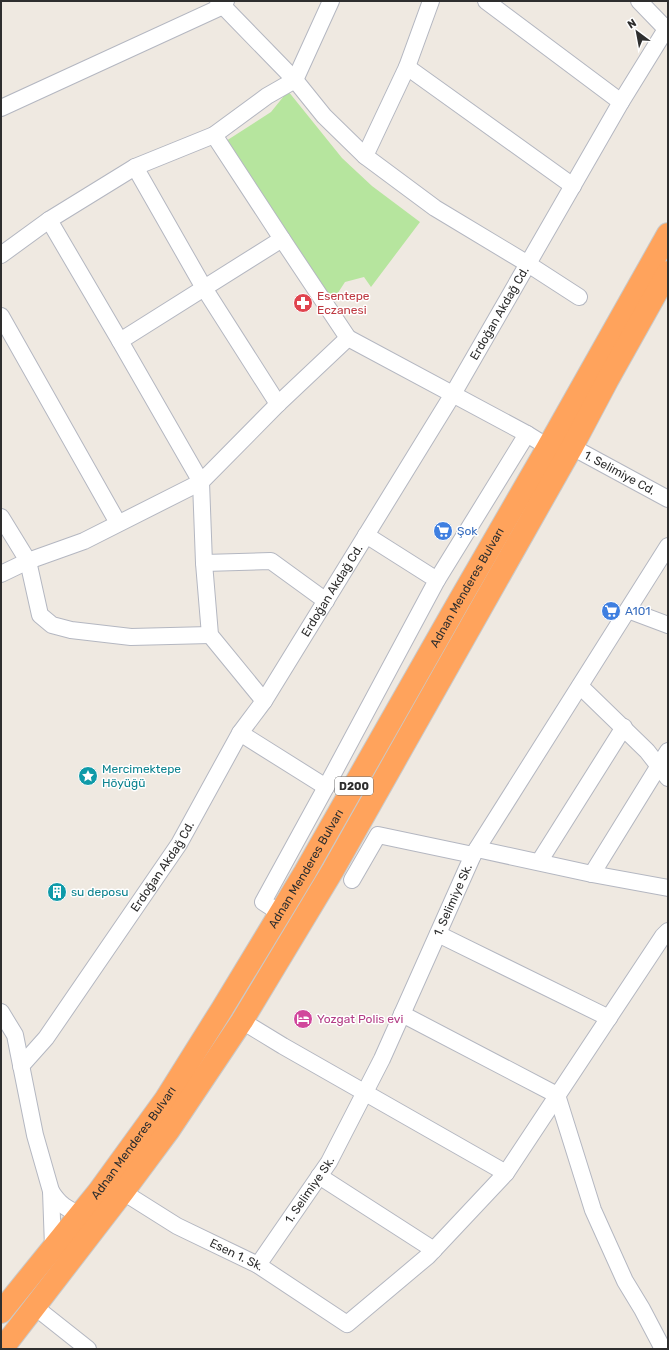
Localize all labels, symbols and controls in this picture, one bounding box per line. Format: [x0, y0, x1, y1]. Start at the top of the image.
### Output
north arrow [617, 12, 657, 52]
text: N [625, 16, 639, 32]
street label: Erdoğan Akdağ Cd. [467, 264, 532, 363]
place label: Esentepe Eczanesi [317, 289, 370, 317]
pharmacy icon: Esentepe Eczanesi [292, 292, 314, 314]
street label: 1. Selimiye Cd. [582, 448, 658, 498]
supermarket icon: Şok [432, 520, 454, 542]
place label: Şok [457, 524, 478, 538]
street label: Adnan Menderes Bulvarı [427, 525, 507, 650]
street label: Erdoğan Akdağ Cd. [298, 542, 366, 639]
supermarket icon: A101 [600, 600, 622, 622]
place label: A101 [625, 604, 650, 618]
place label: Mercimektepe Höyüğü [102, 762, 181, 790]
place icon: Mercimektepe Höyüğü [77, 765, 99, 787]
road number: D200 [335, 777, 373, 795]
street label: Adnan Menderes Bulvarı [266, 807, 346, 931]
street label: Erdoğan Akdağ Cd. [128, 819, 197, 914]
street label: 1. Selimiye Sk. [431, 862, 475, 938]
building icon: su deposu [46, 881, 68, 903]
place label: su deposu [71, 885, 129, 899]
hotel icon: Yozgat Polis evi [292, 1008, 314, 1030]
place label: Yozgat Polis evi [317, 1012, 404, 1026]
street label: Adnan Menderes Bulvarı [88, 1084, 179, 1202]
street label: 1. Selimiye Sk. [282, 1155, 337, 1226]
street label: Esen 1. Sk. [207, 1236, 266, 1274]

